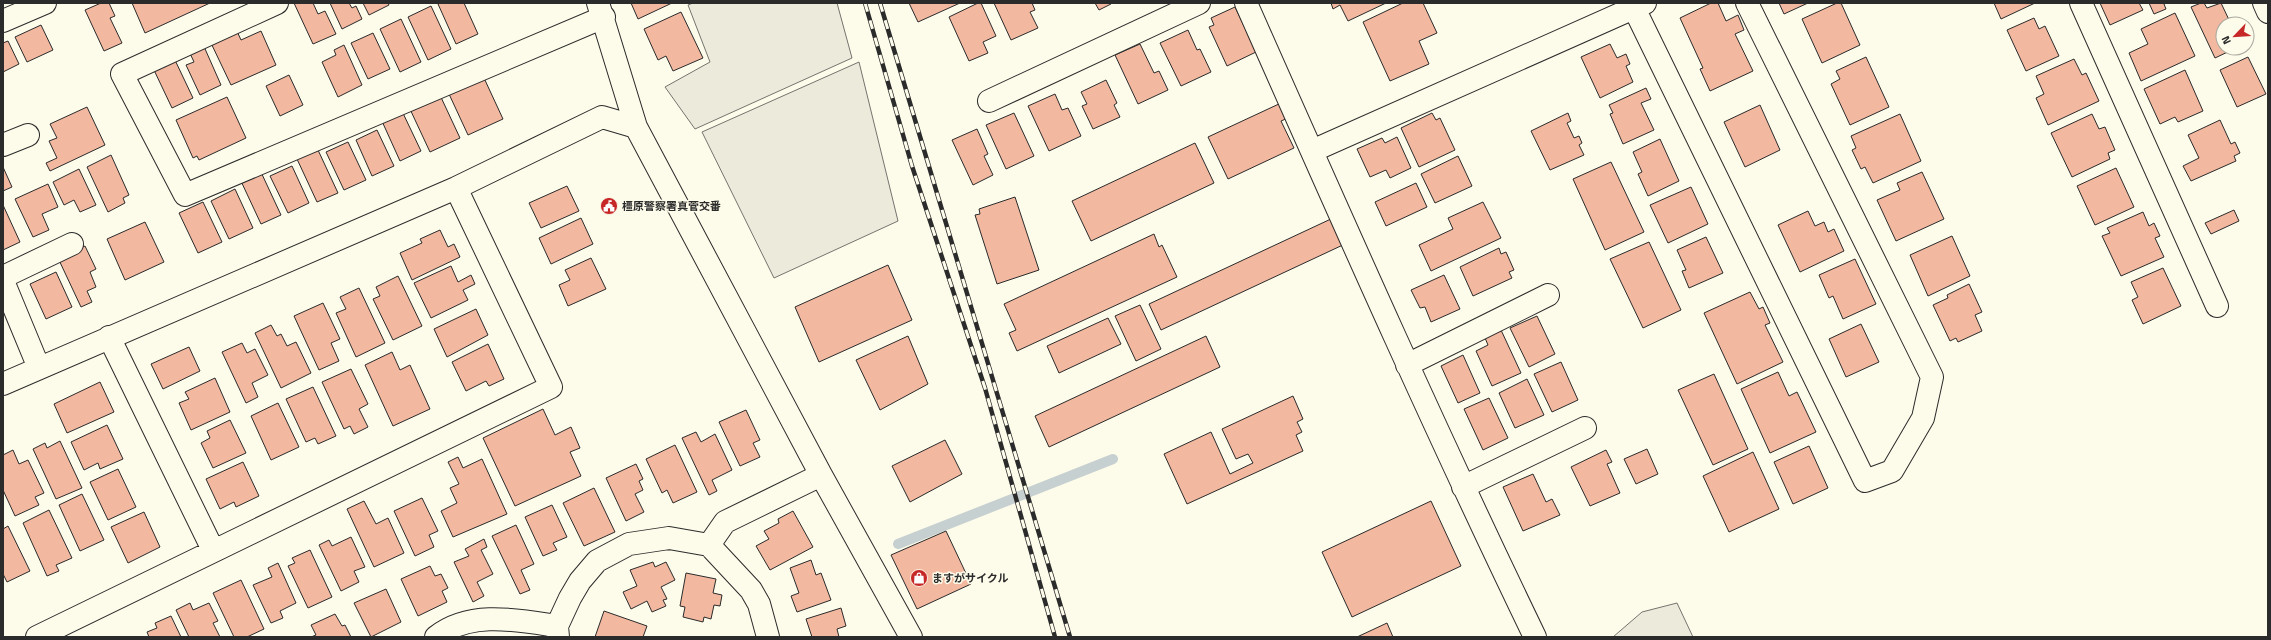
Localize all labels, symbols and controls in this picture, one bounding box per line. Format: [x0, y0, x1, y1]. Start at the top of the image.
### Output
north arrow [2215, 16, 2255, 56]
text: N [2217, 33, 2235, 47]
public building icon: 橿原警察署真菅交番 [599, 196, 619, 216]
place label: 橿原警察署真菅交番 [622, 198, 721, 214]
shop icon: ますがサイクル [909, 568, 929, 588]
place label: ますがサイクル [932, 570, 1008, 586]

